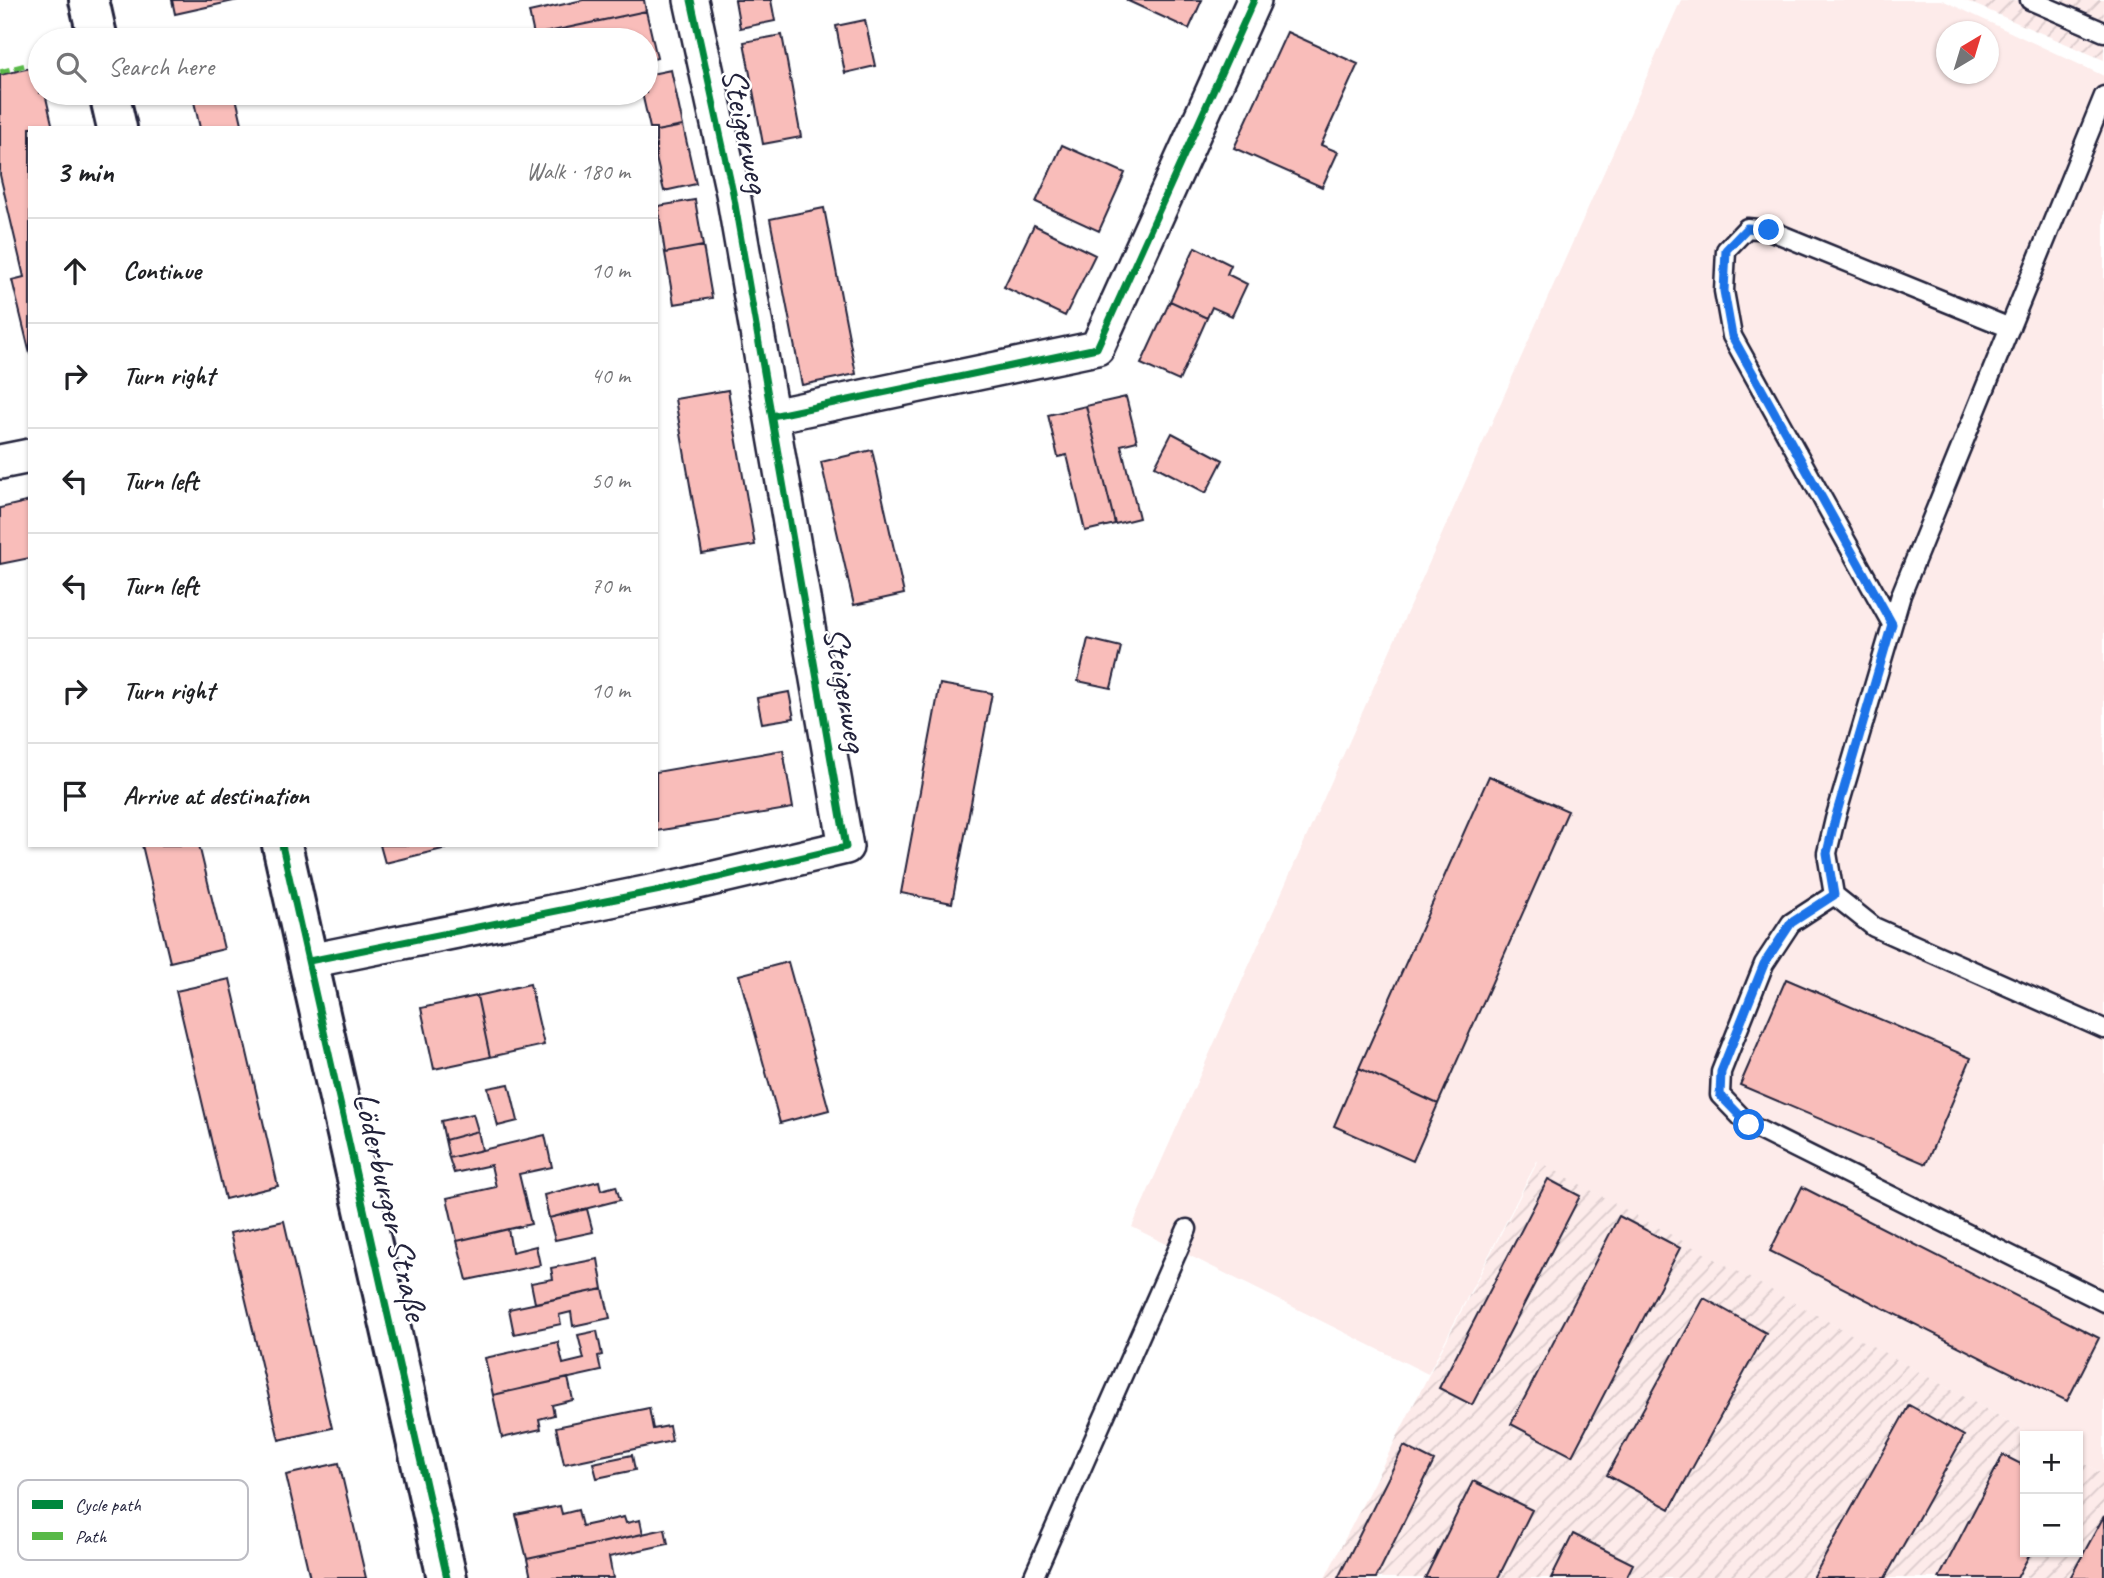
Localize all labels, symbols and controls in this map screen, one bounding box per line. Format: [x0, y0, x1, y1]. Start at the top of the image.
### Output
north arrow [1936, 21, 1999, 84]
search box [28, 28, 658, 105]
icon: search [52, 48, 90, 86]
text: Search here [108, 50, 214, 83]
street label: Steigerweg [711, 64, 782, 199]
text: 3 min [56, 153, 113, 191]
text: Walk · 180 m [526, 157, 630, 186]
route end [1753, 214, 1784, 245]
icon: ahead [56, 252, 94, 290]
text: Continue [123, 254, 201, 287]
text: 10 m [591, 256, 630, 285]
icon: right [56, 357, 94, 395]
text: Turn right [123, 359, 214, 392]
text: 40 m [591, 361, 630, 390]
icon: left [56, 462, 94, 500]
text: Turn left [123, 464, 198, 497]
text: 50 m [591, 466, 630, 495]
icon: left [56, 567, 94, 605]
text: Turn left [123, 569, 198, 602]
text: 70 m [591, 571, 630, 600]
street label: Steigerweg [813, 623, 880, 757]
icon: right [56, 672, 94, 710]
text: Turn right [123, 674, 214, 707]
text: 10 m [591, 676, 630, 705]
icon: arrive [56, 777, 94, 815]
text: Arrive at destination [123, 779, 309, 812]
street label: Löderburger Straße [343, 1087, 440, 1327]
route start [1733, 1109, 1764, 1140]
map controls [2020, 1431, 2083, 1557]
button: + [2020, 1431, 2083, 1494]
legend [18, 1480, 248, 1560]
text: Cycle path [75, 1493, 141, 1517]
button: − [2020, 1494, 2083, 1557]
text: Path [75, 1525, 108, 1549]

